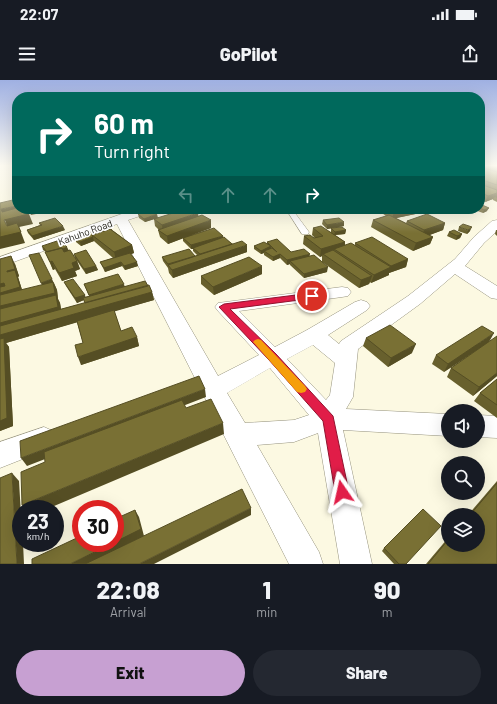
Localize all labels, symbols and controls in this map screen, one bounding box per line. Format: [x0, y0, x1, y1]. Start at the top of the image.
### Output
text: 22:07 [20, 5, 58, 23]
icon: menu [16, 43, 38, 65]
text: GoPilot [220, 43, 277, 65]
icon: share [459, 43, 481, 65]
text: 60 m [94, 106, 154, 140]
icon: right [28, 108, 80, 160]
text: Turn right [94, 140, 170, 162]
icon: left [175, 184, 197, 206]
icon: ahead [217, 184, 239, 206]
icon: ahead [259, 184, 281, 206]
icon: right [301, 184, 323, 206]
street label: Kahuho Road [56, 217, 114, 247]
pin [295, 279, 329, 313]
icon: arrive [301, 285, 323, 307]
map controls [441, 404, 485, 552]
button: sound [441, 404, 485, 448]
button: search [441, 456, 485, 500]
position arrow [321, 471, 363, 513]
speed limit sign: 30 [72, 500, 124, 552]
button: layers [441, 508, 485, 552]
text: 23 [27, 509, 49, 533]
text: km/h [27, 530, 49, 542]
text: 22:08 [97, 575, 160, 604]
text: 1 [263, 575, 271, 604]
text: 90 [374, 575, 400, 604]
text: Arrival [110, 604, 146, 620]
text: min [256, 604, 277, 620]
text: m [382, 604, 393, 620]
button: Exit [16, 650, 245, 696]
button: Share [253, 650, 481, 696]

